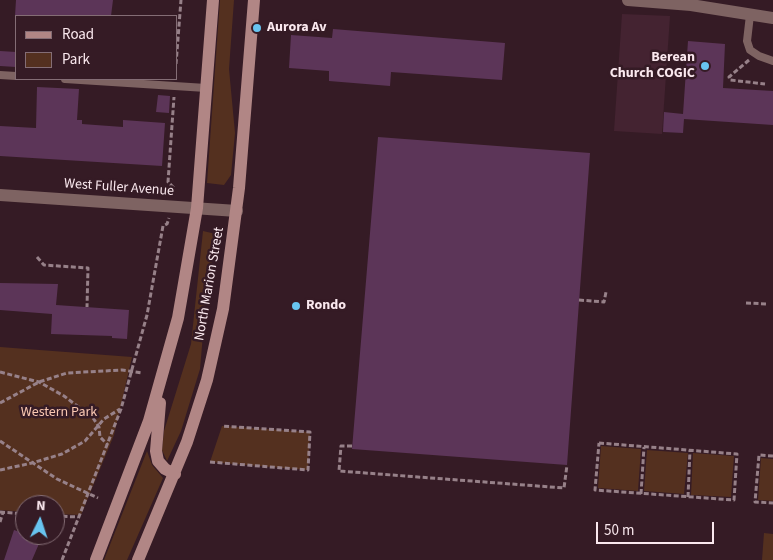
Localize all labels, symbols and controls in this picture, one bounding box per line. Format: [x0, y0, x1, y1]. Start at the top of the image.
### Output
legend [15, 15, 178, 80]
place label: Aurora Av [267, 20, 327, 36]
marker: Aurora Av [251, 22, 263, 34]
text: Road [62, 24, 94, 45]
text: Park [62, 49, 90, 70]
place label: Berean Church COGIC [610, 50, 695, 82]
marker: Berean Church COGIC [699, 60, 711, 72]
street label: West Fuller Avenue [63, 176, 175, 200]
street label: North Marion Street [192, 226, 228, 342]
place label: Rondo [306, 298, 346, 314]
marker: Rondo [290, 300, 302, 312]
park label: Western Park [21, 405, 97, 421]
north arrow [15, 495, 65, 545]
text: N [36, 496, 46, 516]
scale bar [598, 512, 716, 544]
text: 50 m [604, 520, 634, 541]

